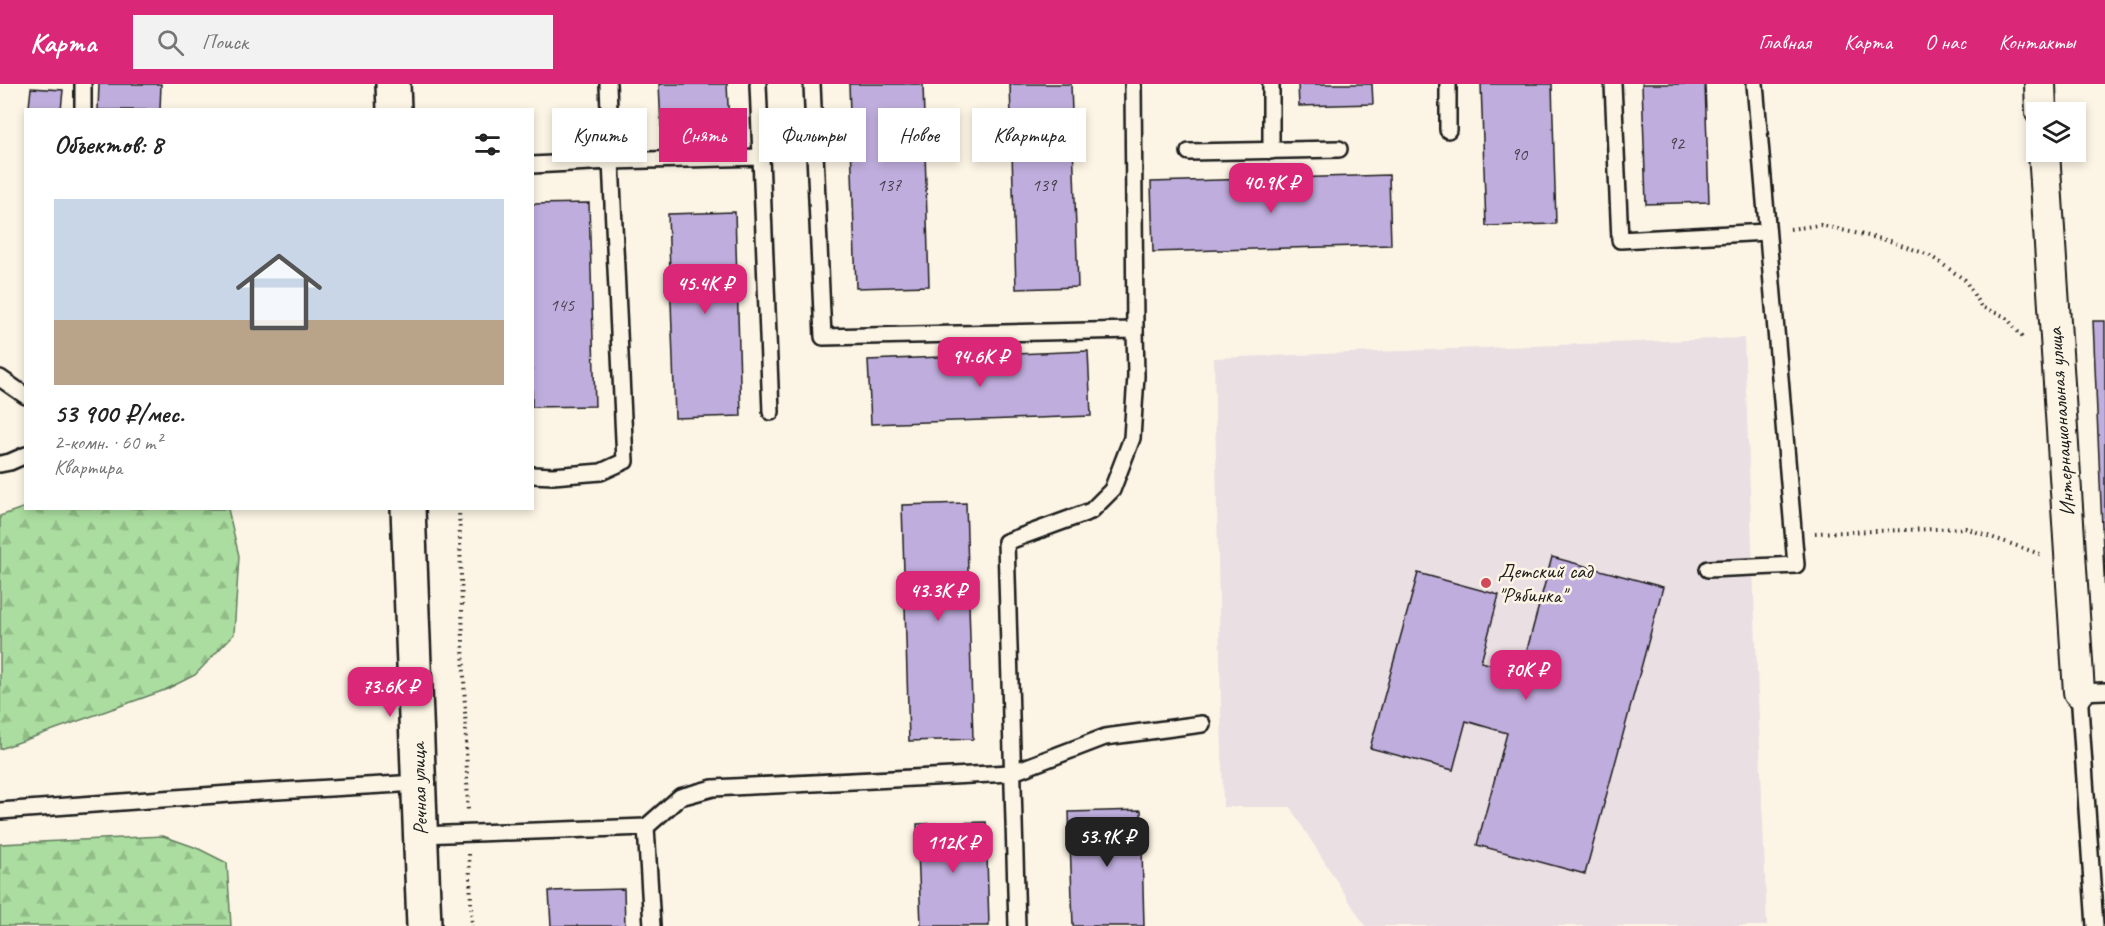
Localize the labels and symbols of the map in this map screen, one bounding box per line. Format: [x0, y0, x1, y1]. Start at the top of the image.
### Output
house number: 92 [1668, 132, 1686, 154]
house number: 90 [1511, 143, 1529, 165]
pin: 40.9K ₽ [1216, 163, 1326, 214]
house number: 137 [877, 174, 902, 196]
house number: 139 [1032, 174, 1058, 196]
pin: 45.4K ₽ [650, 264, 760, 315]
house number: 145 [550, 294, 575, 316]
street label: Интернациональная улица [2041, 325, 2081, 517]
pin: 94.6K ₽ [925, 337, 1035, 388]
place label: Детский сад "Рябинка" [1498, 558, 1595, 608]
pin: 43.3K ₽ [883, 571, 993, 622]
marker: Детский сад "Рябинка" [1479, 576, 1493, 590]
pin: 70K ₽ [1484, 650, 1568, 701]
pin: 73.6K ₽ [335, 667, 445, 718]
street label: Речная улица [404, 740, 434, 836]
pin: 53.9K ₽ [1052, 817, 1162, 868]
pin: 112K ₽ [904, 823, 1002, 874]

